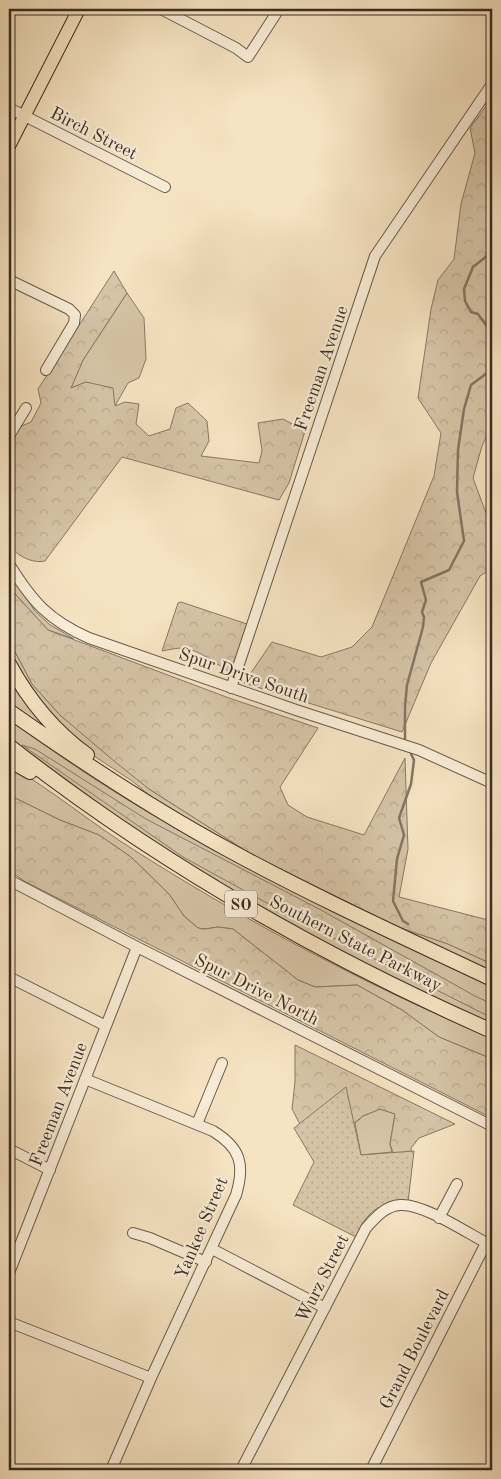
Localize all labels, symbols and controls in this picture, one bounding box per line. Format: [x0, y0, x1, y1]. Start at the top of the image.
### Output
street label: Birch Street [47, 104, 140, 163]
street label: Freeman Avenue [292, 303, 352, 433]
street label: Spur Drive South [176, 645, 311, 707]
road number: SO [225, 891, 257, 918]
street label: Southern State Parkway [266, 893, 445, 995]
street label: Spur Drive North [191, 951, 322, 1029]
street label: Freeman Avenue [27, 1040, 91, 1169]
street label: Yankee Street [172, 1175, 232, 1282]
street label: Wurz Street [293, 1232, 353, 1325]
street label: Grand Boulevard [377, 1287, 453, 1412]

